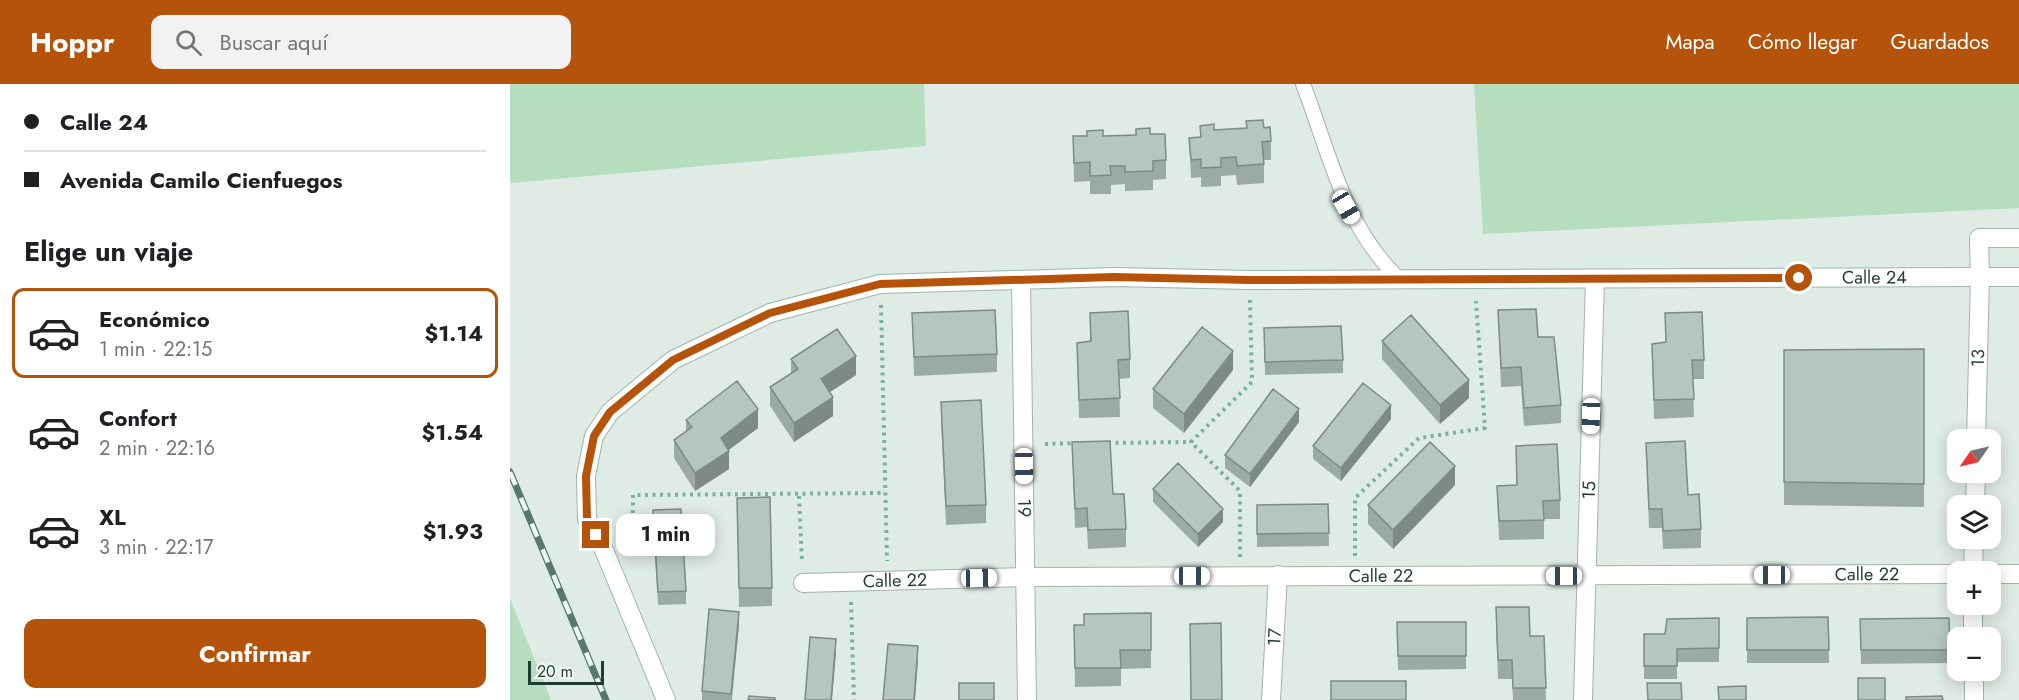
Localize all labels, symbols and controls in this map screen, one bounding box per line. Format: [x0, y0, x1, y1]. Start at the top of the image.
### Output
search box [151, 15, 571, 69]
text: Hoppr [30, 22, 115, 63]
icon: search [172, 26, 205, 59]
text: Buscar aquí [220, 26, 328, 58]
text: Mapa [1665, 27, 1715, 57]
text: Cómo llegar [1748, 27, 1857, 57]
text: Guardados [1890, 27, 1989, 57]
text: Calle 24 [60, 106, 148, 138]
text: Avenida Camilo Cienfuegos [60, 164, 343, 196]
car [1329, 187, 1363, 227]
text: Elige un viaje [24, 232, 193, 271]
route start [1785, 264, 1812, 291]
street label: Calle 24 [1842, 264, 1907, 291]
text: Económico [99, 303, 210, 335]
icon: car [27, 306, 81, 360]
text: $1.14 [424, 317, 483, 349]
text: 1 min · 22:15 [99, 335, 212, 364]
street label: 13 [1965, 349, 1991, 367]
car [1581, 398, 1601, 434]
text: Confort [99, 402, 177, 434]
icon: car [27, 405, 81, 459]
text: $1.54 [421, 416, 483, 448]
north arrow [1947, 429, 2001, 483]
map controls [1947, 429, 2001, 681]
text: 2 min · 22:16 [99, 434, 215, 463]
car [1015, 448, 1033, 484]
street label: 15 [1576, 481, 1602, 500]
button: layers [1947, 495, 2001, 549]
street label: 19 [1011, 499, 1037, 517]
text: XL [99, 501, 126, 533]
icon: car [27, 504, 81, 558]
callout: 1 min [617, 514, 716, 556]
text: $1.93 [423, 515, 483, 547]
text: 1 min [641, 520, 690, 549]
route end [582, 521, 609, 548]
text: 3 min · 22:17 [99, 533, 213, 562]
street label: Calle 22 [1835, 561, 1899, 587]
button: + [1947, 561, 2001, 615]
street label: Calle 22 [1349, 563, 1413, 589]
car [1754, 566, 1790, 584]
street label: Calle 22 [862, 567, 928, 594]
car [1174, 567, 1210, 585]
car [1546, 567, 1582, 585]
car [961, 569, 997, 587]
button: Confirmar [24, 619, 486, 688]
street label: 17 [1261, 627, 1288, 647]
button: − [1947, 627, 2001, 681]
scale bar [528, 658, 604, 686]
text: 20 m [537, 660, 573, 683]

